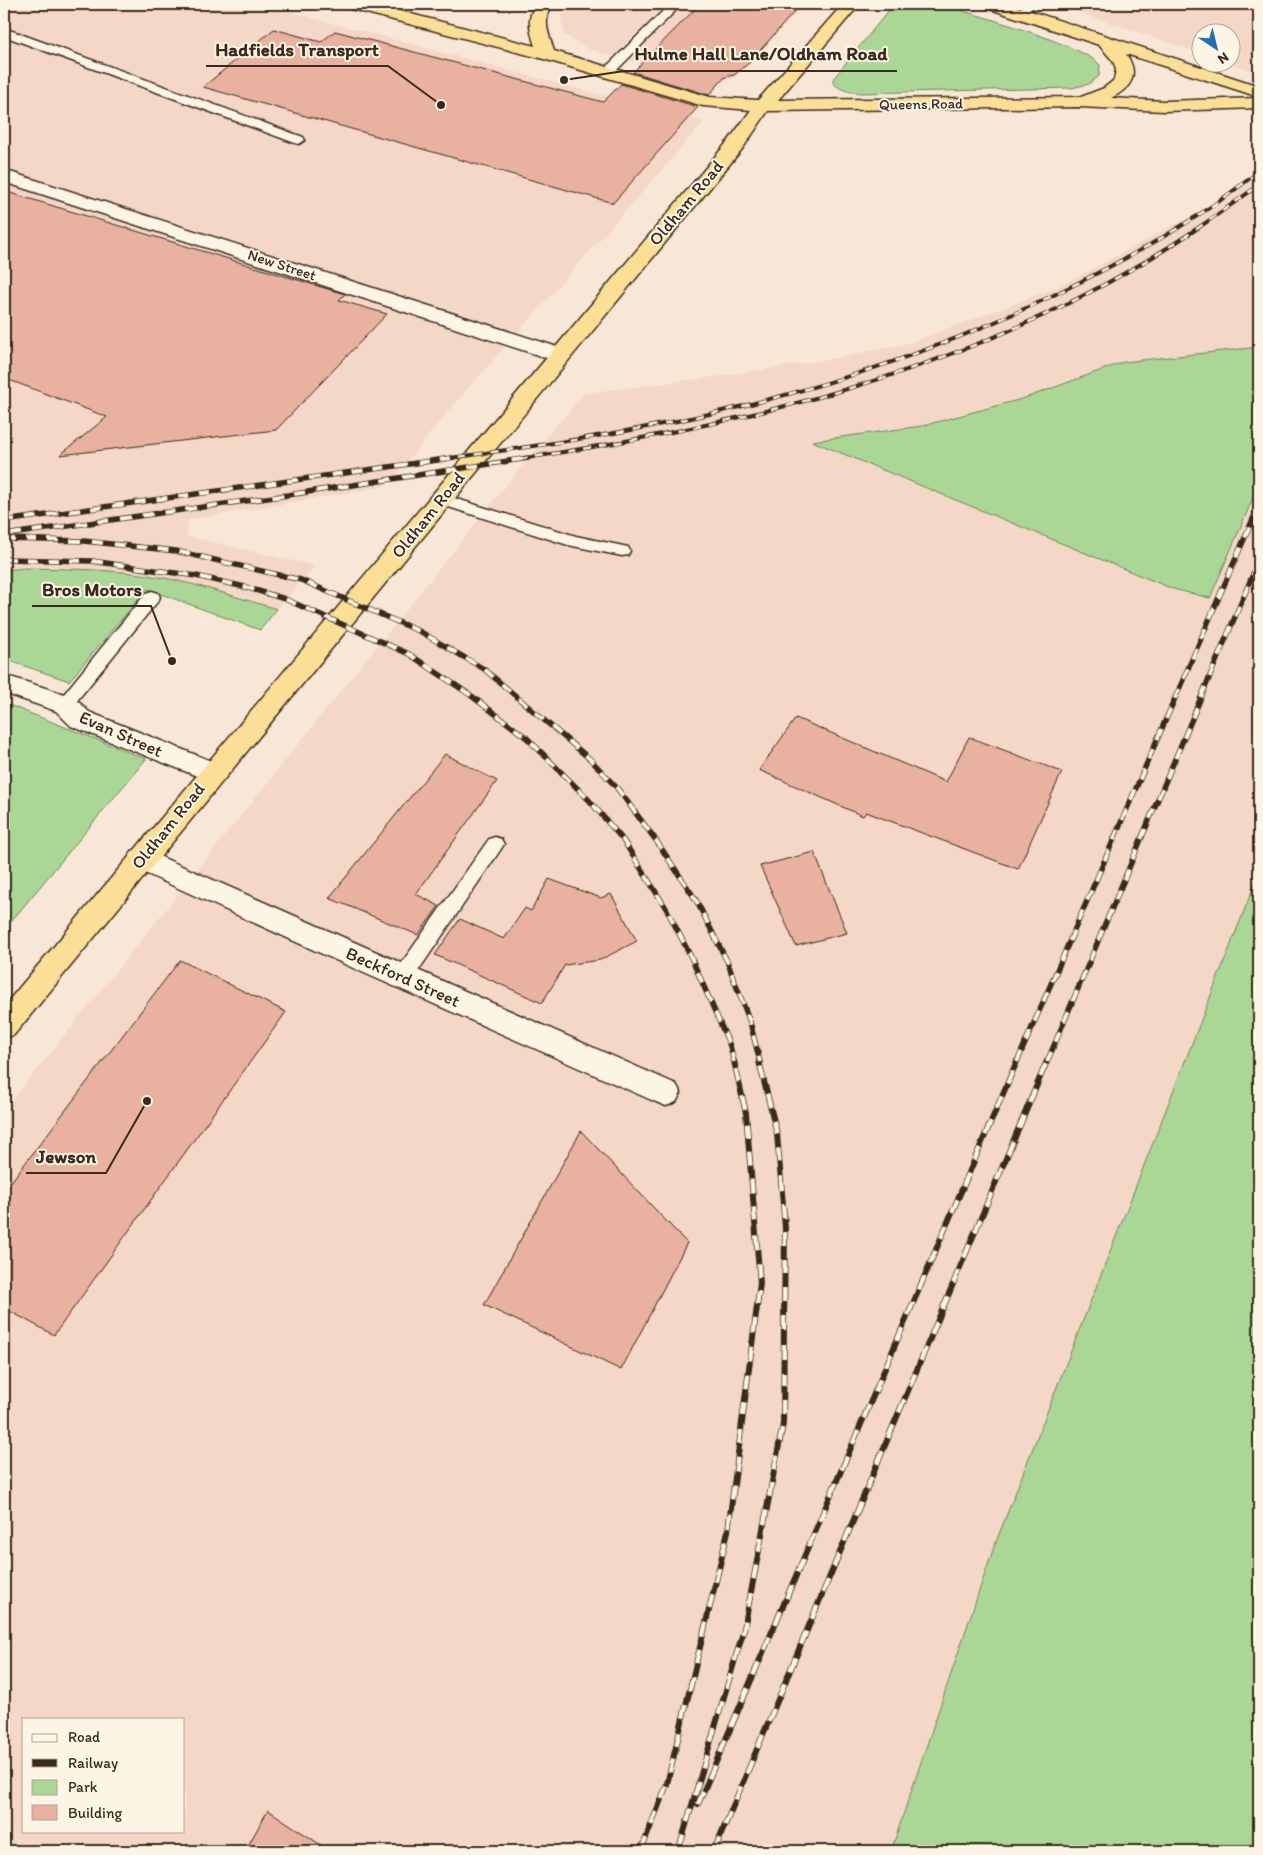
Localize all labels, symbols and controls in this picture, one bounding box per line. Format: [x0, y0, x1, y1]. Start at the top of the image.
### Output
north arrow [1190, 22, 1240, 72]
callout: Hadfields Transport [206, 32, 388, 66]
callout: Hulme Hall Lane/Oldham Road [624, 37, 897, 71]
text: Hadfields Transport [215, 38, 379, 61]
text: Hulme Hall Lane/Oldham Road [634, 42, 888, 65]
text: N [1214, 49, 1232, 68]
street label: Queens Road [879, 94, 963, 114]
street label: Oldham Road [644, 155, 728, 250]
street label: New Street [246, 245, 319, 285]
street label: Oldham Road [386, 467, 470, 563]
callout: Bros Motors [32, 572, 151, 606]
text: Bros Motors [42, 578, 143, 601]
street label: Evan Street [76, 706, 166, 762]
street label: Oldham Road [126, 778, 210, 874]
street label: Beckford Street [343, 942, 464, 1012]
callout: Jewson [26, 1139, 106, 1173]
text: Jewson [35, 1145, 96, 1168]
legend [22, 1718, 185, 1832]
text: Road [68, 1728, 101, 1746]
text: Railway [68, 1754, 118, 1772]
text: Park [68, 1778, 98, 1796]
text: Building [68, 1804, 122, 1822]

